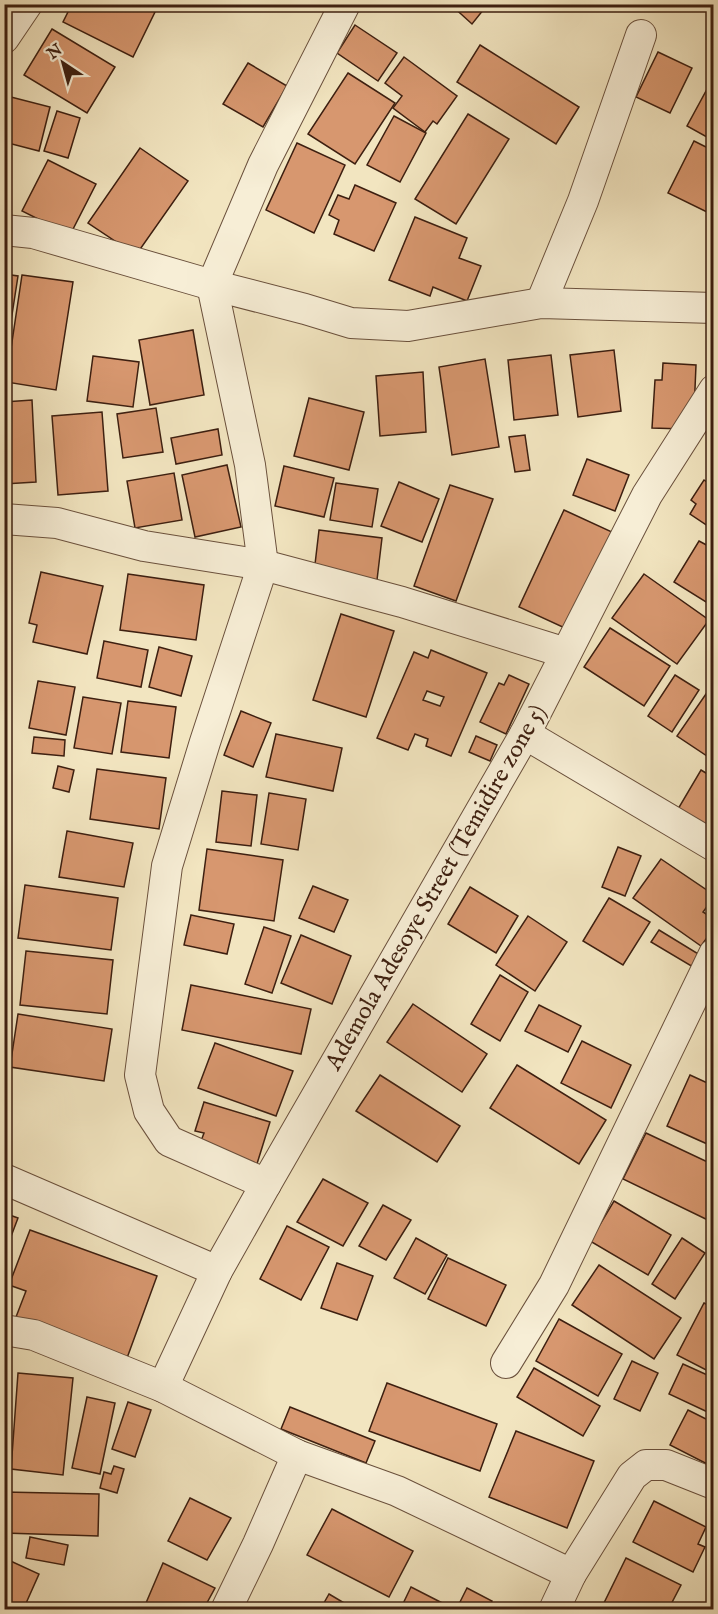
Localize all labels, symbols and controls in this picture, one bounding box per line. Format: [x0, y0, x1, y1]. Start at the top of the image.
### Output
north arrow [33, 33, 93, 93]
text: N [43, 40, 67, 65]
street label: Ademola Adesoye Street (Temidire zone 5) [318, 699, 554, 1077]

